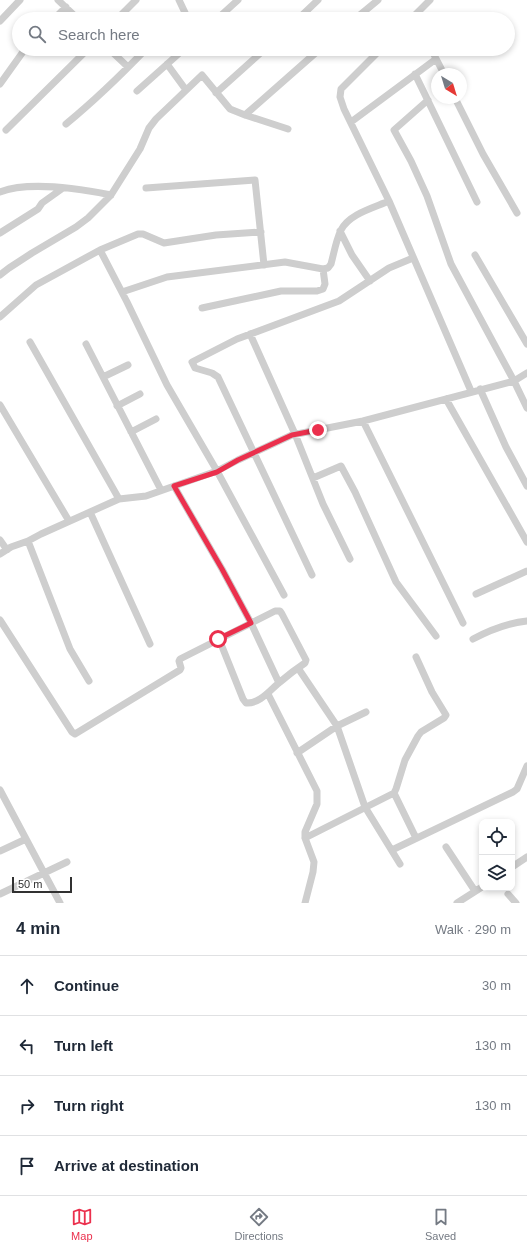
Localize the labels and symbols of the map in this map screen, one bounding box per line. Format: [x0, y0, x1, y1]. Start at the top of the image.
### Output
north arrow [431, 68, 467, 104]
route end [309, 421, 327, 439]
route start [209, 630, 227, 648]
scale bar [12, 875, 72, 894]

